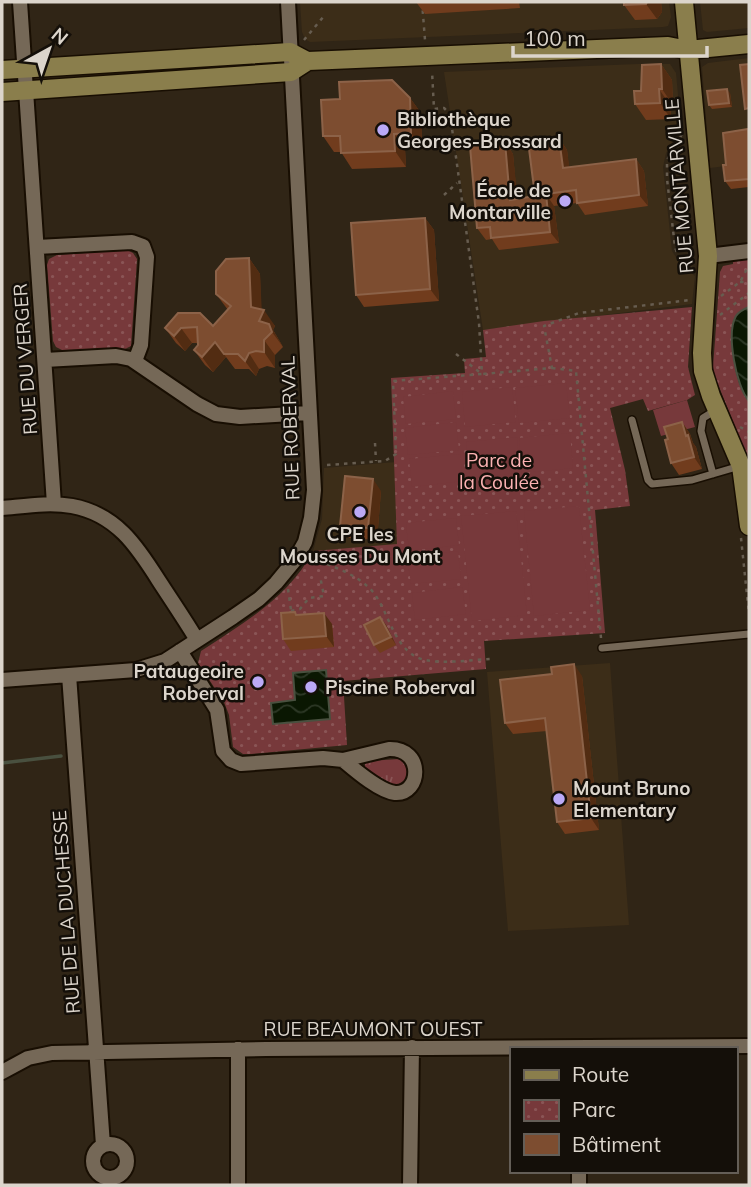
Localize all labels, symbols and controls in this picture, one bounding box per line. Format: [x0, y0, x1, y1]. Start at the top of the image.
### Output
north arrow [14, 14, 84, 84]
scale bar [513, 14, 707, 58]
text: N [47, 22, 73, 50]
text: 100 m [524, 25, 586, 51]
street label: RUE MONTARVILLE [659, 98, 699, 274]
place label: Bibliothèque Georges-Brossard [397, 107, 562, 153]
marker: Bibliothèque Georges-Brossard [375, 122, 391, 138]
place label: École de Montarville [449, 178, 551, 224]
marker: École de Montarville [557, 193, 573, 209]
street label: RUE DU VERGER [8, 282, 42, 436]
street label: RUE ROBERVAL [275, 355, 305, 501]
park label: Parc de la Coulée [459, 448, 539, 494]
marker: CPE les Mousses Du Mont [352, 504, 368, 520]
place label: CPE les Mousses Du Mont [280, 522, 440, 568]
place label: Pataugeoire Roberval [134, 659, 244, 705]
marker: Pataugeoire Roberval [250, 674, 266, 690]
place label: Piscine Roberval [325, 675, 475, 699]
marker: Piscine Roberval [303, 679, 319, 695]
place label: Mount Bruno Elementary [573, 776, 691, 822]
marker: Mount Bruno Elementary [551, 791, 567, 807]
street label: RUE DE LA DUCHESSE [47, 810, 85, 1014]
street label: RUE BEAUMONT OUEST [264, 1017, 483, 1041]
legend [510, 1047, 737, 1173]
text: Route [572, 1061, 629, 1087]
text: Parc [572, 1096, 616, 1122]
text: Bâtiment [572, 1131, 661, 1157]

